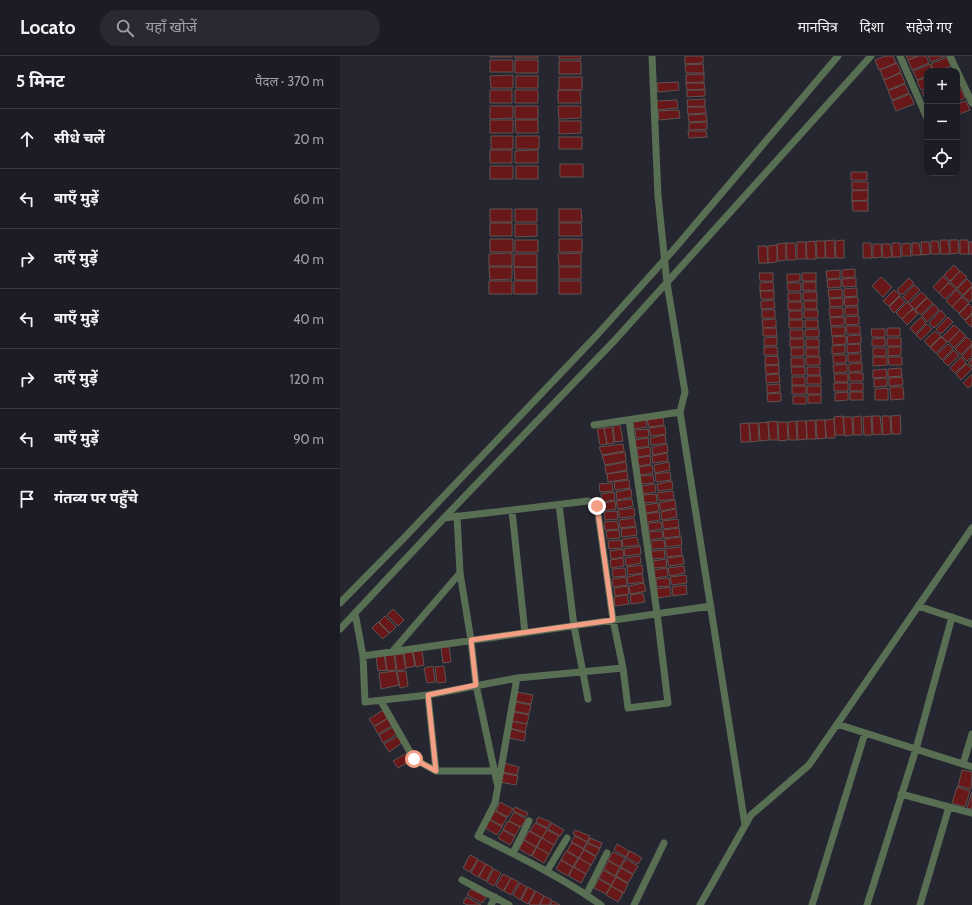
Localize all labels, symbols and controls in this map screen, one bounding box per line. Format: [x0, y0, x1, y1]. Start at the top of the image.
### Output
search box [100, 10, 380, 46]
text: Locato [20, 16, 76, 39]
icon: search [114, 17, 136, 39]
text: यहाँ खोजें [146, 18, 197, 36]
text: मानचित्र [798, 18, 838, 36]
text: दिशा [860, 18, 884, 36]
text: सहेजे गए [906, 18, 952, 36]
map controls [924, 68, 960, 176]
button: + [924, 68, 960, 104]
text: 5 मिनट [16, 71, 65, 91]
text: पैदल · 370 m [255, 73, 324, 89]
button: − [924, 104, 960, 140]
icon: ahead [16, 128, 38, 150]
text: सीधे चलें [54, 129, 105, 147]
text: 20 m [294, 131, 324, 147]
button: locate [924, 140, 960, 176]
icon: left [16, 188, 38, 210]
text: बाएँ मुड़ें [54, 189, 99, 207]
text: 60 m [293, 191, 324, 207]
icon: right [16, 248, 38, 270]
text: दाएँ मुड़ें [54, 249, 98, 267]
text: 40 m [293, 251, 324, 267]
icon: left [16, 308, 38, 330]
text: बाएँ मुड़ें [54, 309, 99, 327]
text: 40 m [293, 311, 324, 327]
icon: right [16, 368, 38, 390]
text: दाएँ मुड़ें [54, 369, 98, 387]
text: 120 m [290, 371, 324, 387]
icon: left [16, 428, 38, 450]
text: बाएँ मुड़ें [54, 429, 99, 447]
text: 90 m [293, 431, 324, 447]
icon: arrive [16, 488, 38, 510]
text: गंतव्य पर पहुँचे [54, 489, 138, 507]
route end [588, 497, 606, 515]
route start [405, 750, 423, 768]

